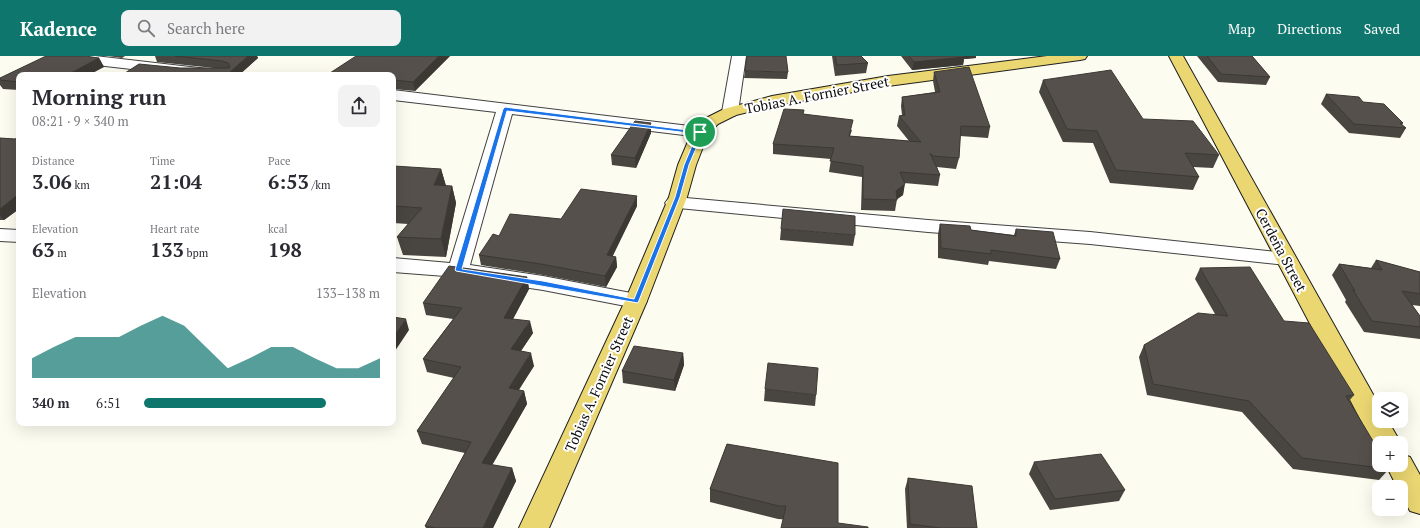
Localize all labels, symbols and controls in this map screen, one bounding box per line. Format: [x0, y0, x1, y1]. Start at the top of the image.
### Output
search box [121, 10, 401, 46]
text: Kadence [20, 16, 97, 41]
icon: search [135, 17, 157, 39]
text: Search here [167, 18, 245, 38]
text: Map [1228, 19, 1255, 38]
text: Directions [1277, 19, 1342, 38]
text: Saved [1364, 19, 1400, 38]
street label: Tobias A. Fornier Street [743, 71, 891, 118]
text: Morning run [32, 82, 166, 111]
button: share [338, 85, 380, 127]
text: 08:21 · 9 × 340 m [32, 112, 129, 130]
pin [683, 115, 717, 149]
icon: arrive [689, 121, 711, 143]
text: Distance [32, 154, 75, 168]
text: Time [150, 154, 175, 168]
text: Pace [268, 154, 291, 168]
text: 3.06 [32, 168, 72, 195]
text: 21:04 [150, 168, 202, 195]
text: 6:53 [268, 168, 309, 195]
text: km [72, 178, 90, 192]
text: /km [309, 178, 330, 192]
street label: Cerdeña Street [1251, 205, 1312, 296]
text: Elevation [32, 222, 78, 236]
text: Heart rate [150, 222, 199, 236]
text: kcal [268, 222, 288, 236]
text: 63 [32, 236, 55, 263]
text: 133 [150, 236, 184, 263]
text: 198 [268, 236, 302, 263]
text: m [55, 246, 67, 260]
text: bpm [184, 246, 208, 260]
text: Elevation [32, 284, 87, 302]
text: 133–138 m [316, 284, 380, 302]
street label: Tobias A. Fornier Street [560, 312, 637, 455]
map controls [1372, 392, 1408, 516]
button: layers [1372, 392, 1408, 428]
text: 340 m [32, 394, 70, 412]
text: 6:51 [96, 394, 121, 412]
button: + [1372, 436, 1408, 472]
button: − [1372, 480, 1408, 516]

